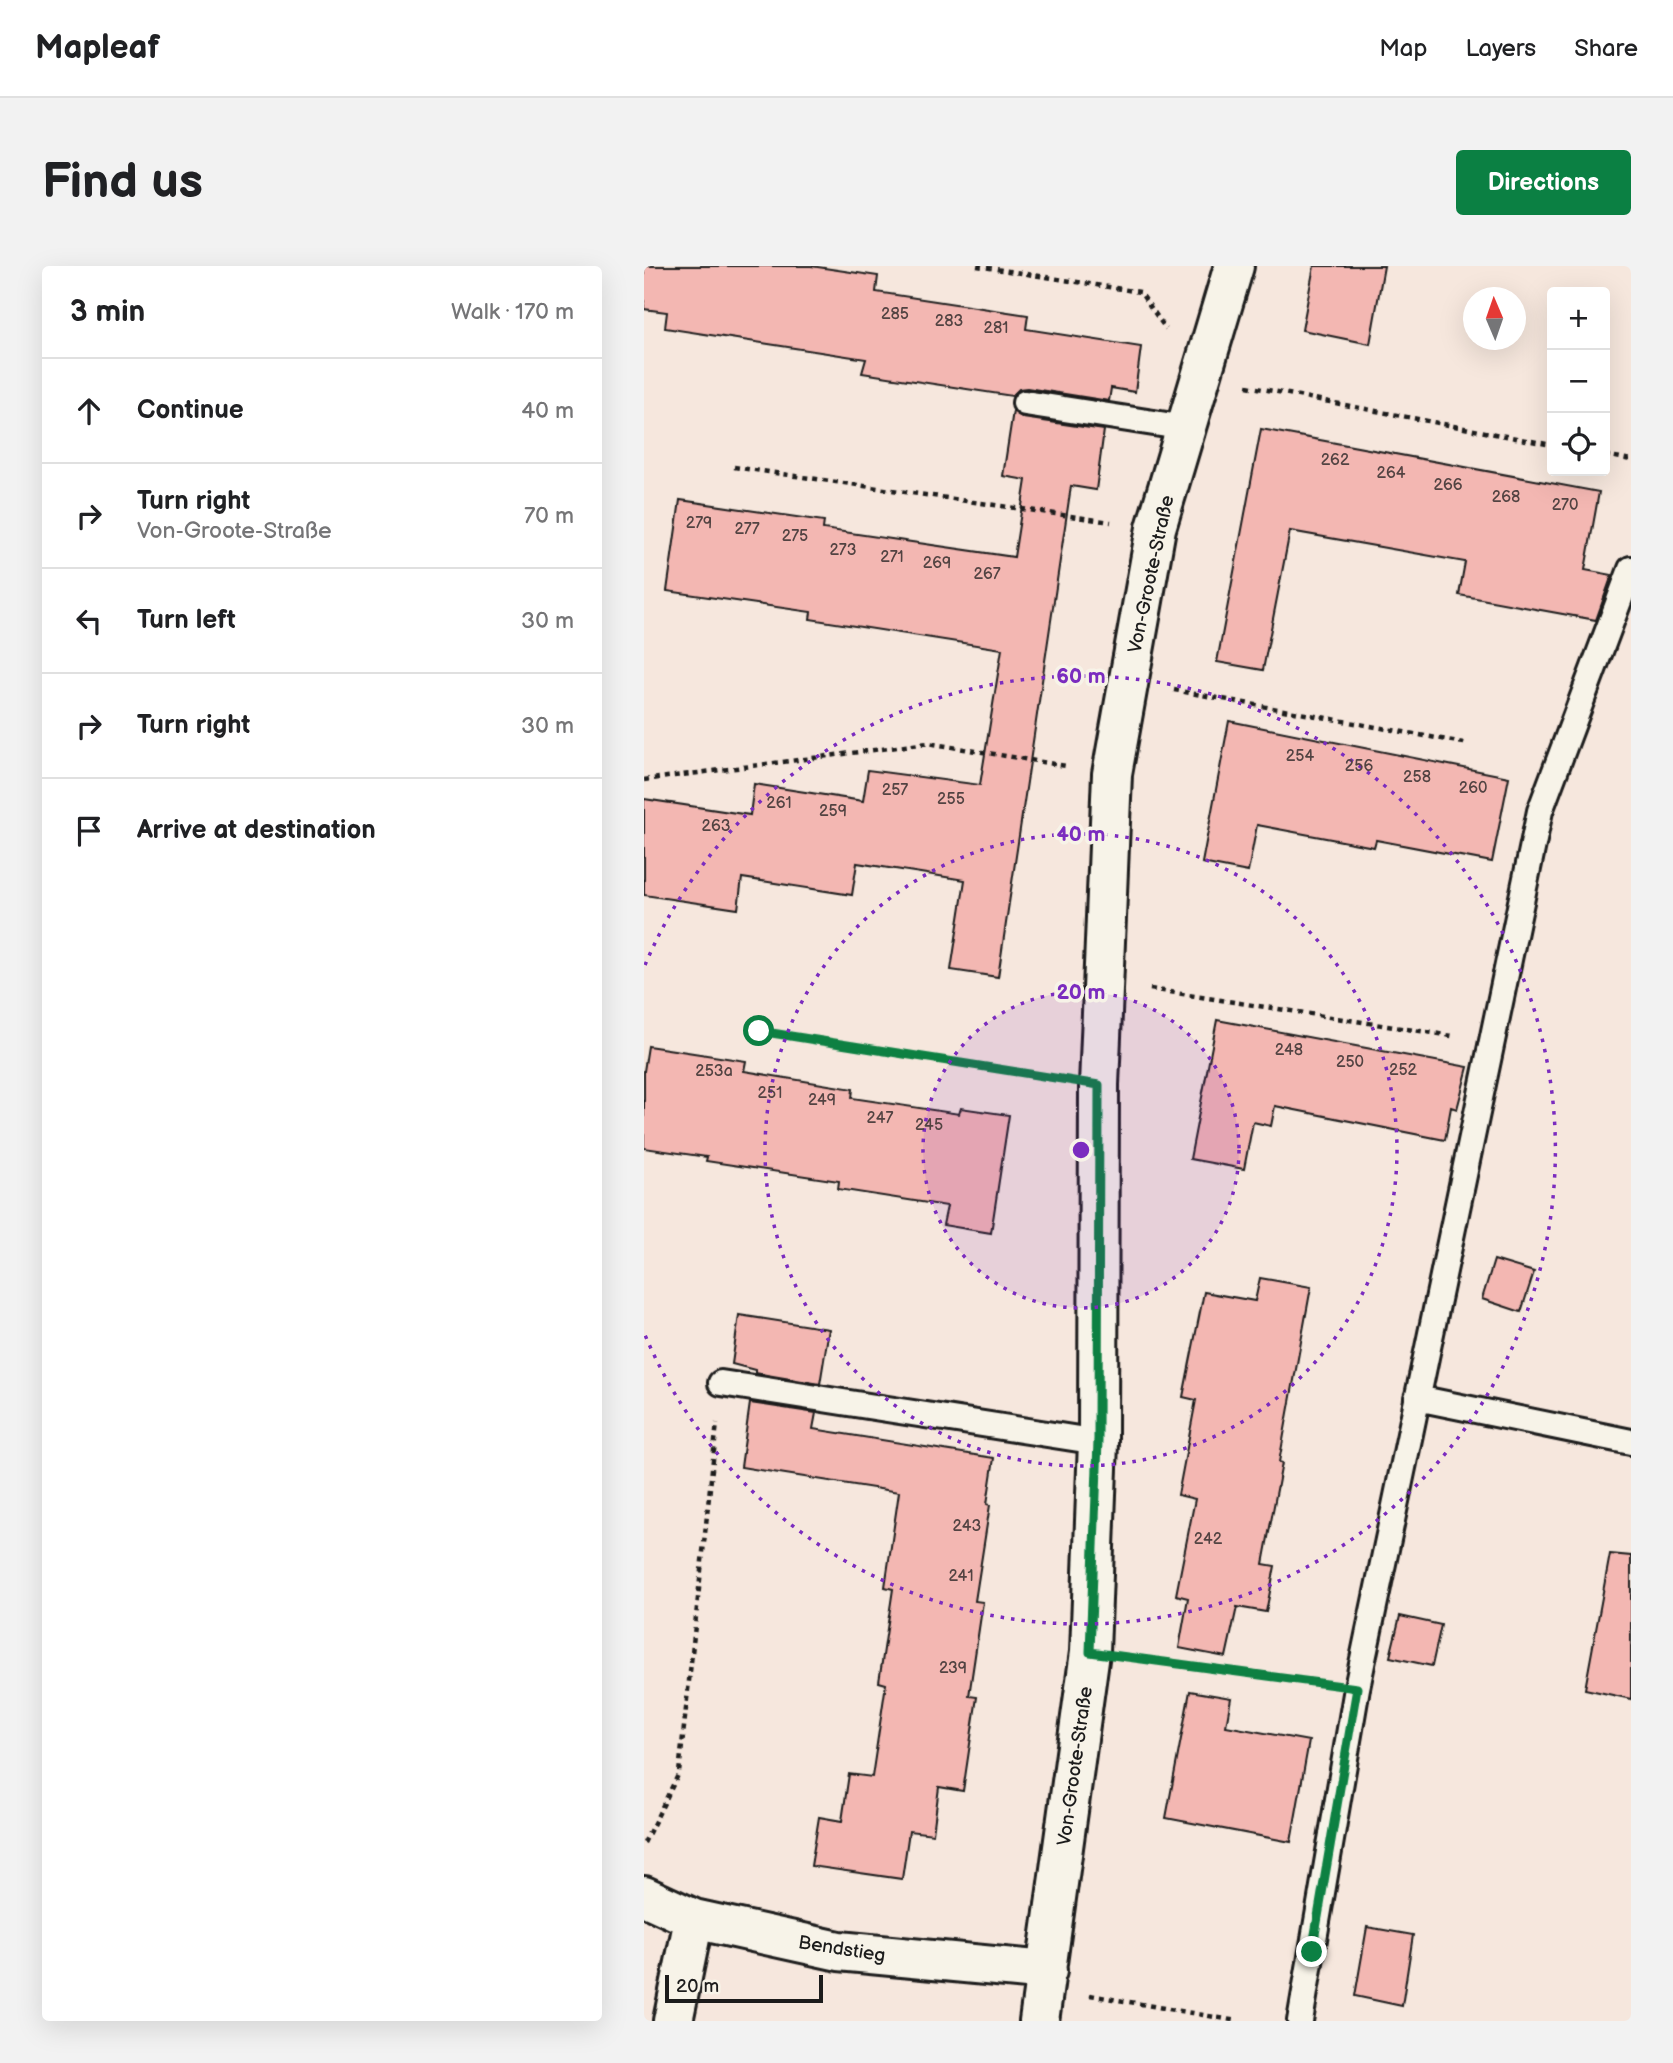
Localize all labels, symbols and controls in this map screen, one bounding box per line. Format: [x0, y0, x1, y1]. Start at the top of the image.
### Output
text: Mapleaf [35, 28, 160, 68]
text: Map [1379, 34, 1427, 63]
text: Layers [1465, 34, 1536, 63]
text: Share [1574, 34, 1638, 63]
button: Directions [1456, 150, 1631, 215]
text: Find us [42, 153, 203, 212]
north arrow [1463, 287, 1526, 350]
map controls [1547, 287, 1610, 476]
button: + [1547, 287, 1610, 350]
text: 3 min [70, 294, 145, 330]
text: Walk · 170 m [451, 298, 574, 326]
house number: 285 [881, 305, 909, 324]
house number: 283 [935, 312, 963, 331]
house number: 281 [984, 319, 1008, 338]
button: − [1547, 350, 1610, 413]
icon: ahead [70, 392, 108, 430]
text: Continue [137, 395, 244, 426]
text: 40 m [521, 397, 574, 425]
button: locate [1547, 413, 1610, 476]
house number: 262 [1321, 451, 1350, 470]
house number: 264 [1377, 464, 1406, 483]
house number: 266 [1434, 476, 1463, 495]
text: Turn right [137, 486, 250, 517]
house number: 268 [1492, 488, 1520, 507]
street label: Von-Groote-Straße [1124, 493, 1179, 655]
house number: 270 [1552, 496, 1578, 515]
icon: right [70, 497, 108, 535]
text: 70 m [524, 502, 574, 530]
house number: 279 [686, 514, 712, 533]
text: Von-Groote-Straße [137, 517, 332, 545]
house number: 277 [734, 520, 760, 539]
house number: 275 [782, 527, 808, 546]
house number: 273 [829, 541, 857, 560]
house number: 271 [880, 548, 904, 567]
house number: 269 [923, 554, 951, 573]
house number: 267 [973, 565, 1001, 584]
icon: left [70, 602, 108, 640]
text: Turn left [137, 605, 236, 636]
text: 30 m [521, 607, 574, 635]
text: 60 m [1056, 664, 1106, 689]
icon: right [70, 707, 108, 745]
text: Turn right [137, 710, 250, 741]
text: 30 m [521, 712, 574, 740]
house number: 254 [1286, 747, 1314, 766]
house number: 256 [1345, 757, 1373, 776]
house number: 258 [1403, 768, 1431, 787]
house number: 260 [1459, 779, 1487, 798]
house number: 257 [882, 781, 908, 800]
house number: 255 [937, 790, 965, 809]
house number: 261 [766, 794, 792, 813]
house number: 259 [819, 802, 847, 821]
icon: arrive [70, 812, 108, 850]
text: Arrive at destination [137, 815, 376, 846]
house number: 263 [701, 817, 731, 836]
text: 40 m [1056, 822, 1106, 847]
text: 20 m [1057, 980, 1105, 1005]
route start [743, 1015, 774, 1046]
house number: 248 [1275, 1041, 1303, 1060]
house number: 250 [1336, 1053, 1364, 1072]
house number: 252 [1389, 1061, 1418, 1080]
house number: 253a [695, 1062, 733, 1081]
house number: 251 [758, 1084, 782, 1103]
house number: 249 [808, 1091, 836, 1110]
house number: 247 [867, 1109, 894, 1128]
house number: 245 [915, 1116, 943, 1135]
centre of rings [1069, 1138, 1093, 1162]
house number: 243 [953, 1517, 982, 1536]
house number: 242 [1194, 1530, 1223, 1549]
house number: 241 [948, 1567, 974, 1586]
house number: 239 [939, 1659, 967, 1678]
street label: Von-Groote-Straße [1053, 1685, 1098, 1847]
street label: Bendstieg [797, 1931, 887, 1968]
route end [1296, 1936, 1327, 1967]
scale bar [665, 1972, 822, 2004]
text: 20 m [676, 1975, 719, 1998]

